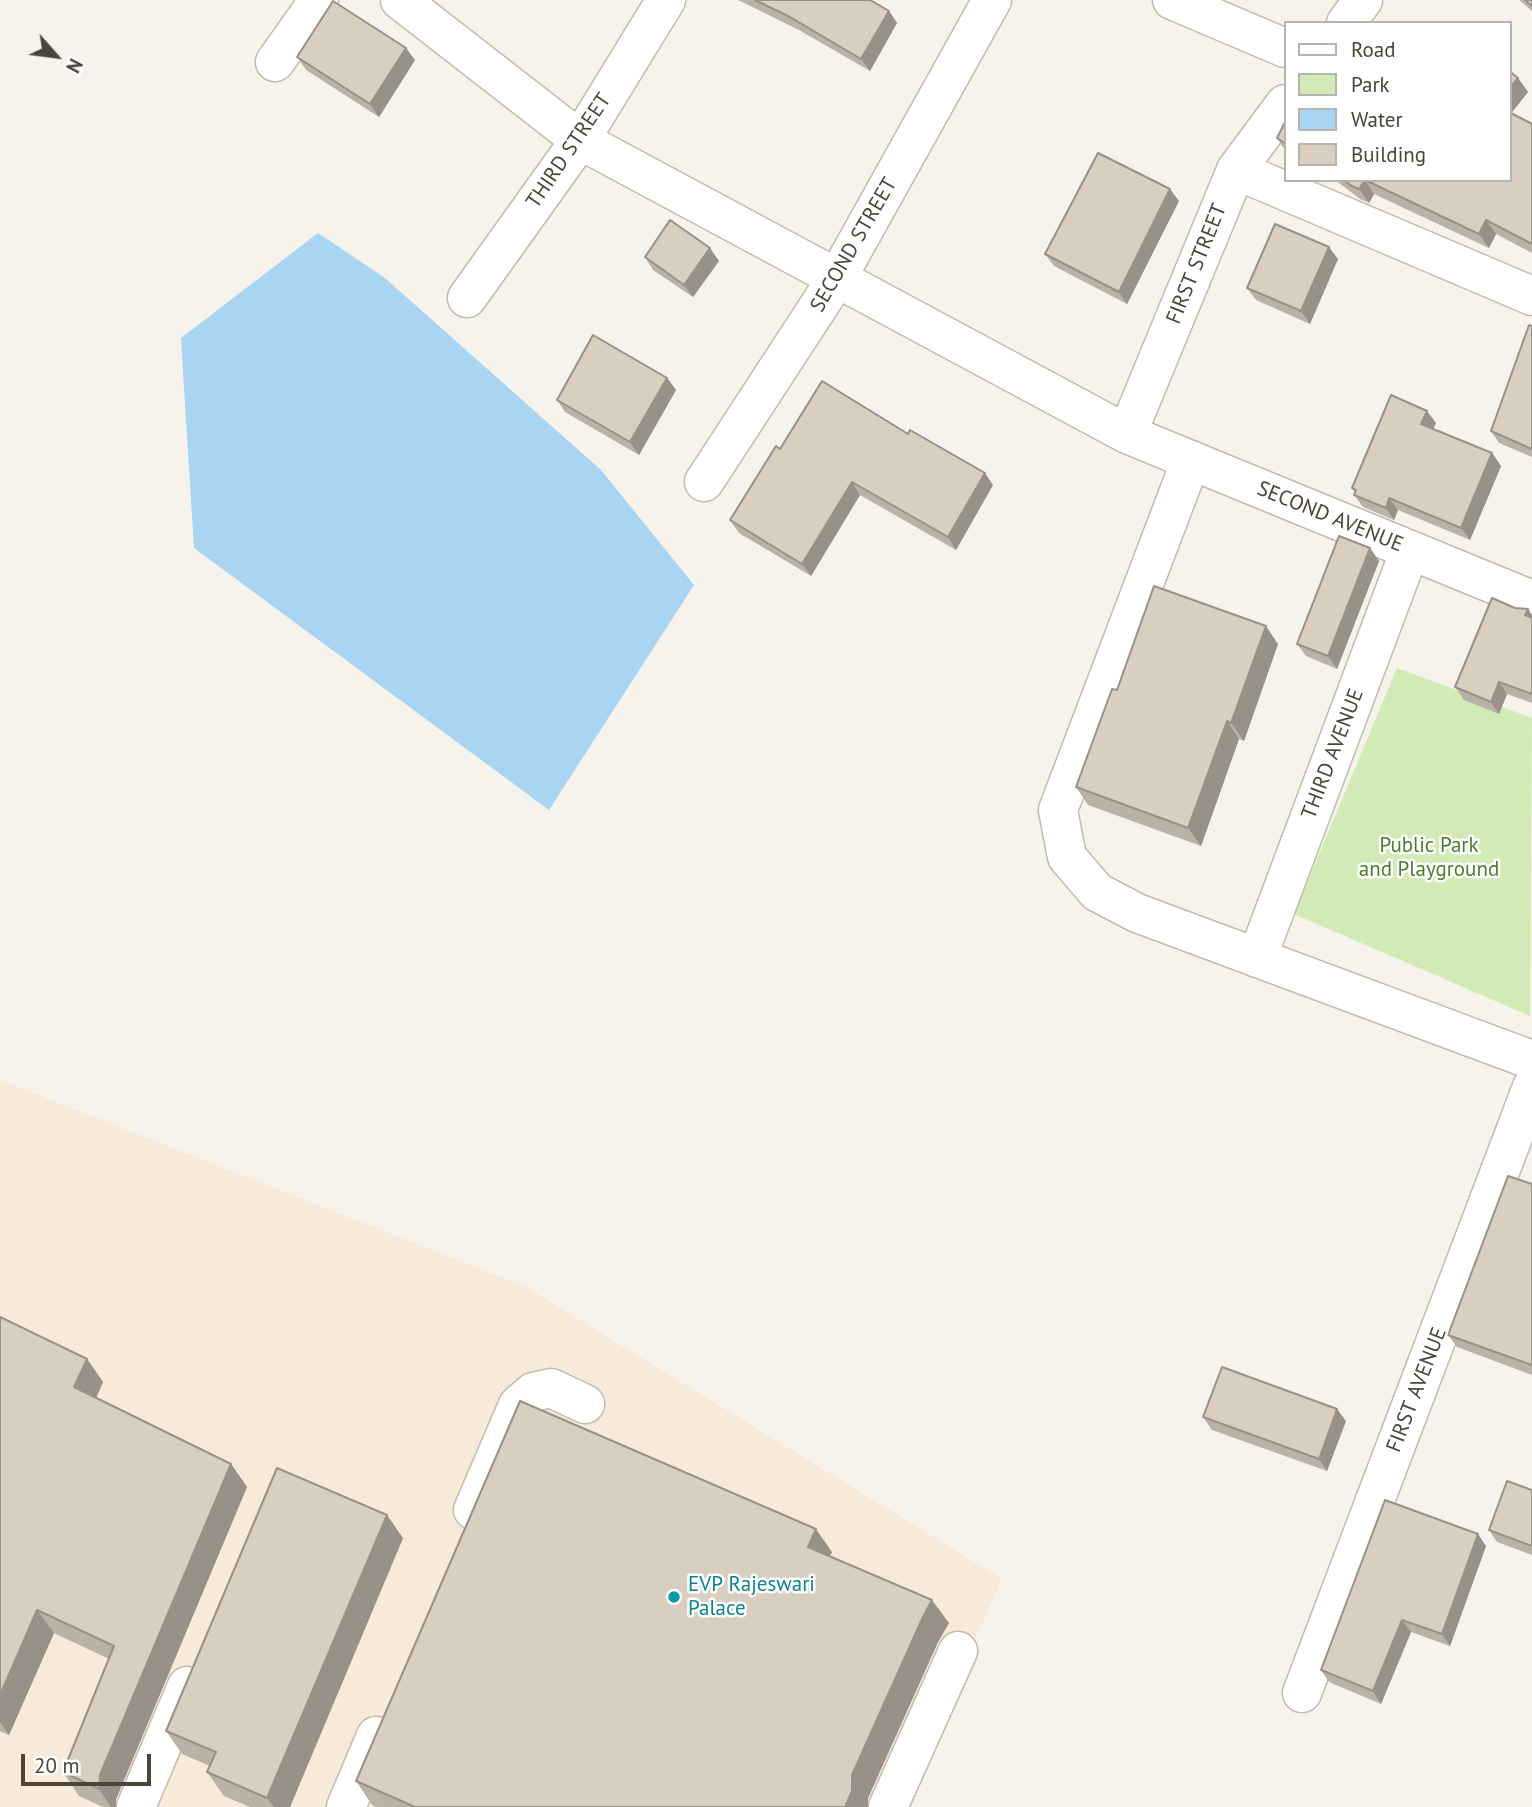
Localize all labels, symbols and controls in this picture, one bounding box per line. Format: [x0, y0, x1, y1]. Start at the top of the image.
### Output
north arrow [21, 21, 91, 91]
legend [1284, 21, 1511, 182]
text: Road [1351, 36, 1395, 63]
text: N [61, 55, 88, 77]
text: Park [1351, 71, 1390, 98]
street label: THIRD STREET [521, 89, 617, 213]
text: Water [1351, 106, 1403, 133]
text: Building [1351, 141, 1426, 168]
street label: SECOND STREET [805, 173, 903, 317]
street label: FIRST STREET [1161, 200, 1233, 328]
street label: SECOND AVENUE [1253, 476, 1407, 558]
street label: THIRD AVENUE [1297, 685, 1369, 823]
park label: Public Park and Playground [1359, 833, 1499, 883]
street label: FIRST AVENUE [1382, 1324, 1452, 1456]
place label: EVP Rajeswari Palace [688, 1572, 815, 1622]
marker: EVP Rajeswari Palace [666, 1589, 682, 1605]
scale bar [24, 1741, 154, 1785]
text: 20 m [34, 1752, 80, 1779]

